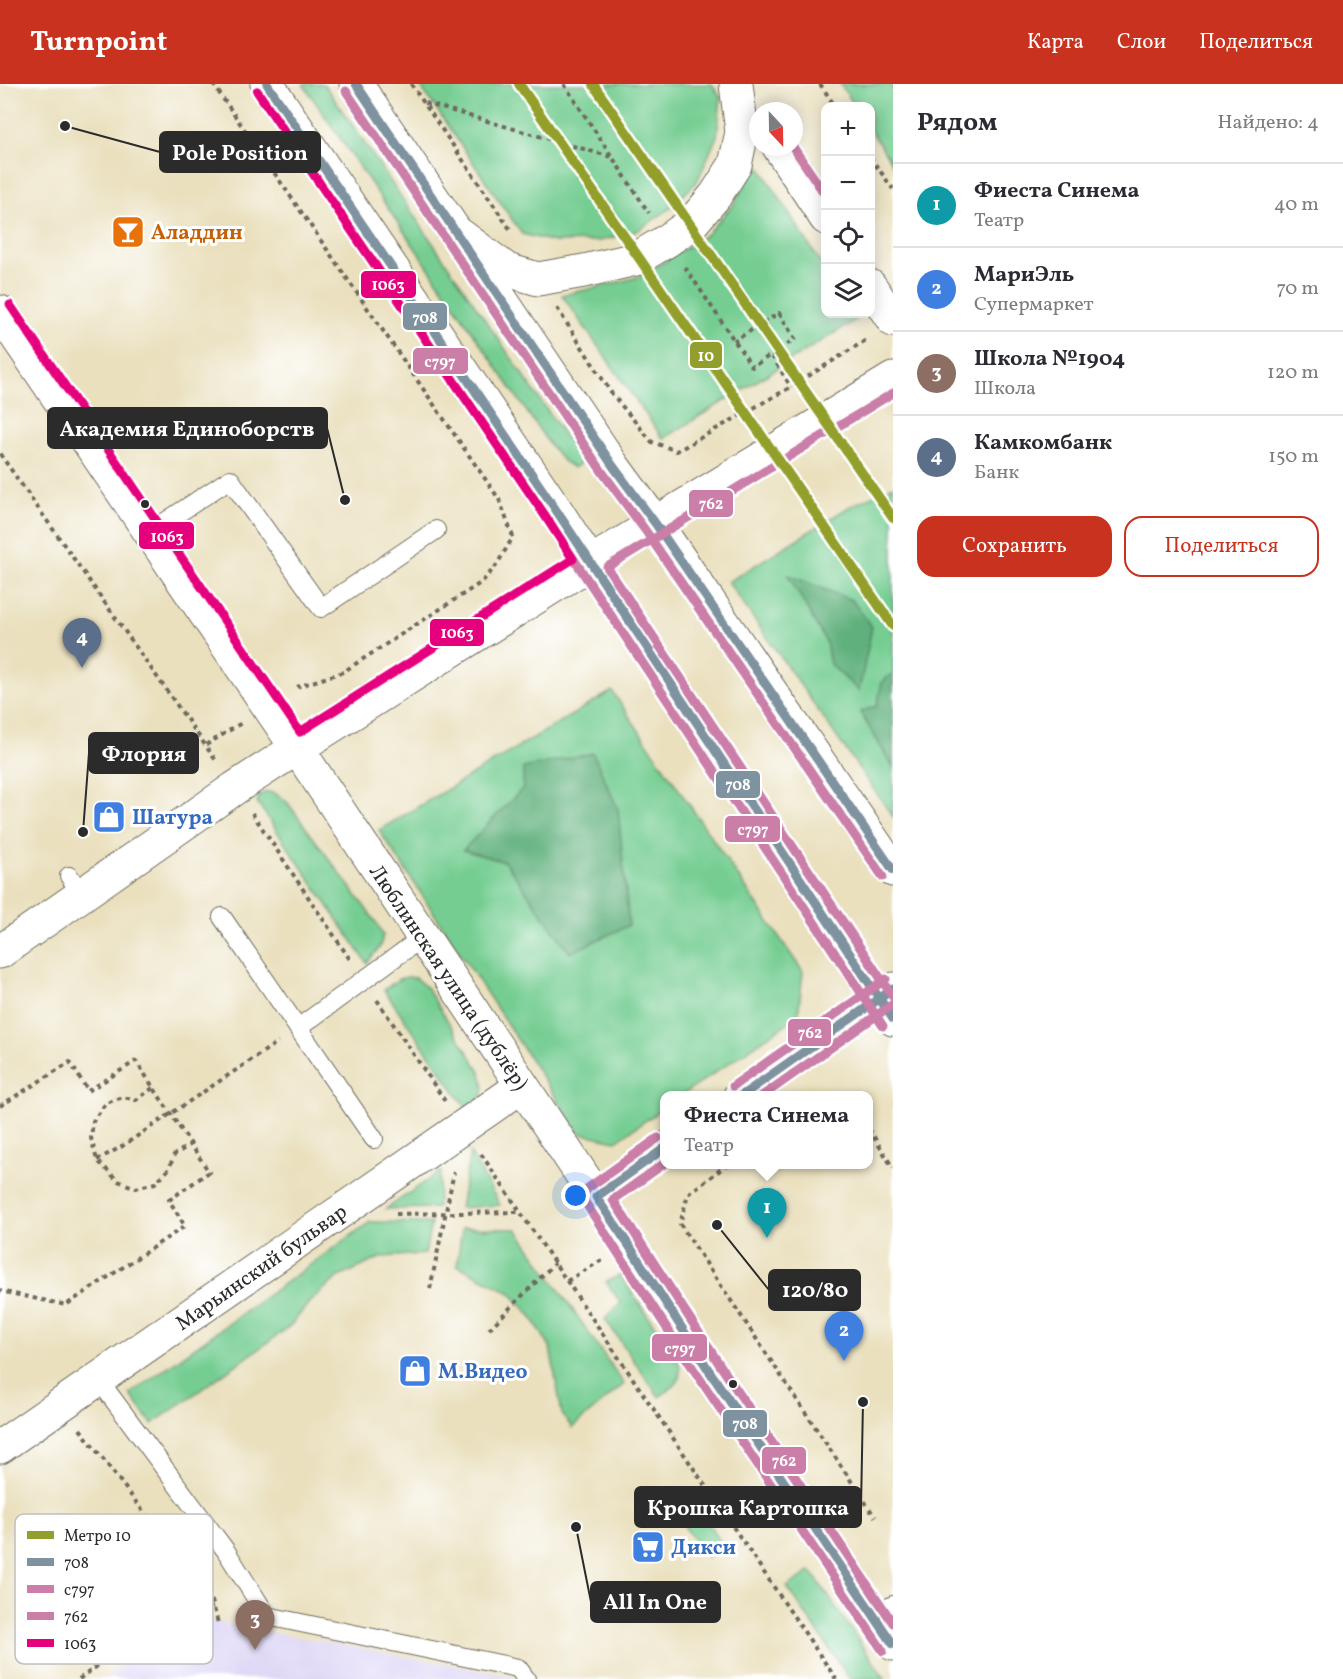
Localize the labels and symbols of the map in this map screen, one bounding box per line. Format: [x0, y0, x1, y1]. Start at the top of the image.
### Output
north arrow [749, 102, 803, 156]
callout: Pole Position [160, 132, 320, 172]
text: Pole Position [172, 139, 308, 170]
bar icon: Аладдин [110, 214, 146, 250]
place label: Аладдин [151, 219, 243, 248]
line badge: 1063 [360, 270, 417, 299]
text: 1063 [371, 275, 405, 297]
line badge: 708 [402, 302, 448, 331]
text: 708 [412, 308, 438, 330]
line badge: 10 [689, 341, 723, 369]
text: 10 [698, 346, 714, 368]
line badge: с797 [412, 347, 469, 375]
text: с797 [424, 352, 456, 374]
callout: Академия Единоборств [48, 408, 327, 448]
text: Академия Единоборств [59, 415, 315, 446]
line badge: 762 [688, 489, 734, 518]
text: 762 [699, 494, 723, 516]
unlabelled marker [139, 498, 151, 510]
line badge: 1063 [138, 521, 195, 550]
text: 1063 [150, 527, 184, 549]
pin: 4 [62, 618, 101, 668]
line badge: 1063 [429, 618, 485, 647]
text: 1063 [440, 623, 474, 645]
callout: Флория [89, 733, 198, 773]
text: Флория [102, 740, 186, 771]
line badge: 708 [715, 770, 761, 799]
text: 708 [725, 775, 751, 797]
shop icon: Шатура [91, 799, 127, 835]
place label: Шатура [132, 804, 213, 833]
line badge: с797 [724, 815, 781, 843]
text: с797 [737, 820, 769, 842]
street label: Люблинская улица (дублёр) [361, 859, 534, 1096]
line badge: 762 [787, 1018, 832, 1047]
text: 762 [798, 1023, 822, 1045]
your location [561, 1181, 590, 1210]
pin: 1 [748, 1188, 786, 1238]
street label: Марьинский бульвар [170, 1198, 353, 1338]
callout: 120/80 [769, 1270, 860, 1310]
text: 120/80 [782, 1276, 848, 1307]
pin: 2 [824, 1312, 864, 1361]
line badge: с797 [651, 1333, 708, 1362]
text: с797 [664, 1339, 696, 1361]
shop icon: М.Видео [397, 1353, 433, 1389]
place label: М.Видео [438, 1358, 527, 1387]
unlabelled marker [727, 1378, 739, 1390]
line badge: 708 [722, 1409, 768, 1438]
text: 708 [732, 1414, 758, 1436]
line badge: 762 [761, 1446, 807, 1475]
text: 762 [772, 1451, 796, 1473]
callout: Крошка Картошка [635, 1487, 861, 1527]
text: Крошка Картошка [647, 1494, 849, 1525]
legend [15, 1514, 213, 1664]
text: Метро 10 [64, 1526, 131, 1548]
supermarket icon: Дикси [630, 1529, 666, 1565]
place label: Дикси [671, 1534, 736, 1563]
text: 708 [64, 1553, 89, 1575]
text: с797 [64, 1580, 95, 1602]
callout: All In One [591, 1582, 720, 1622]
text: All In One [603, 1588, 707, 1619]
pin: 3 [236, 1600, 274, 1650]
text: 762 [64, 1607, 88, 1629]
text: 1063 [64, 1634, 96, 1656]

